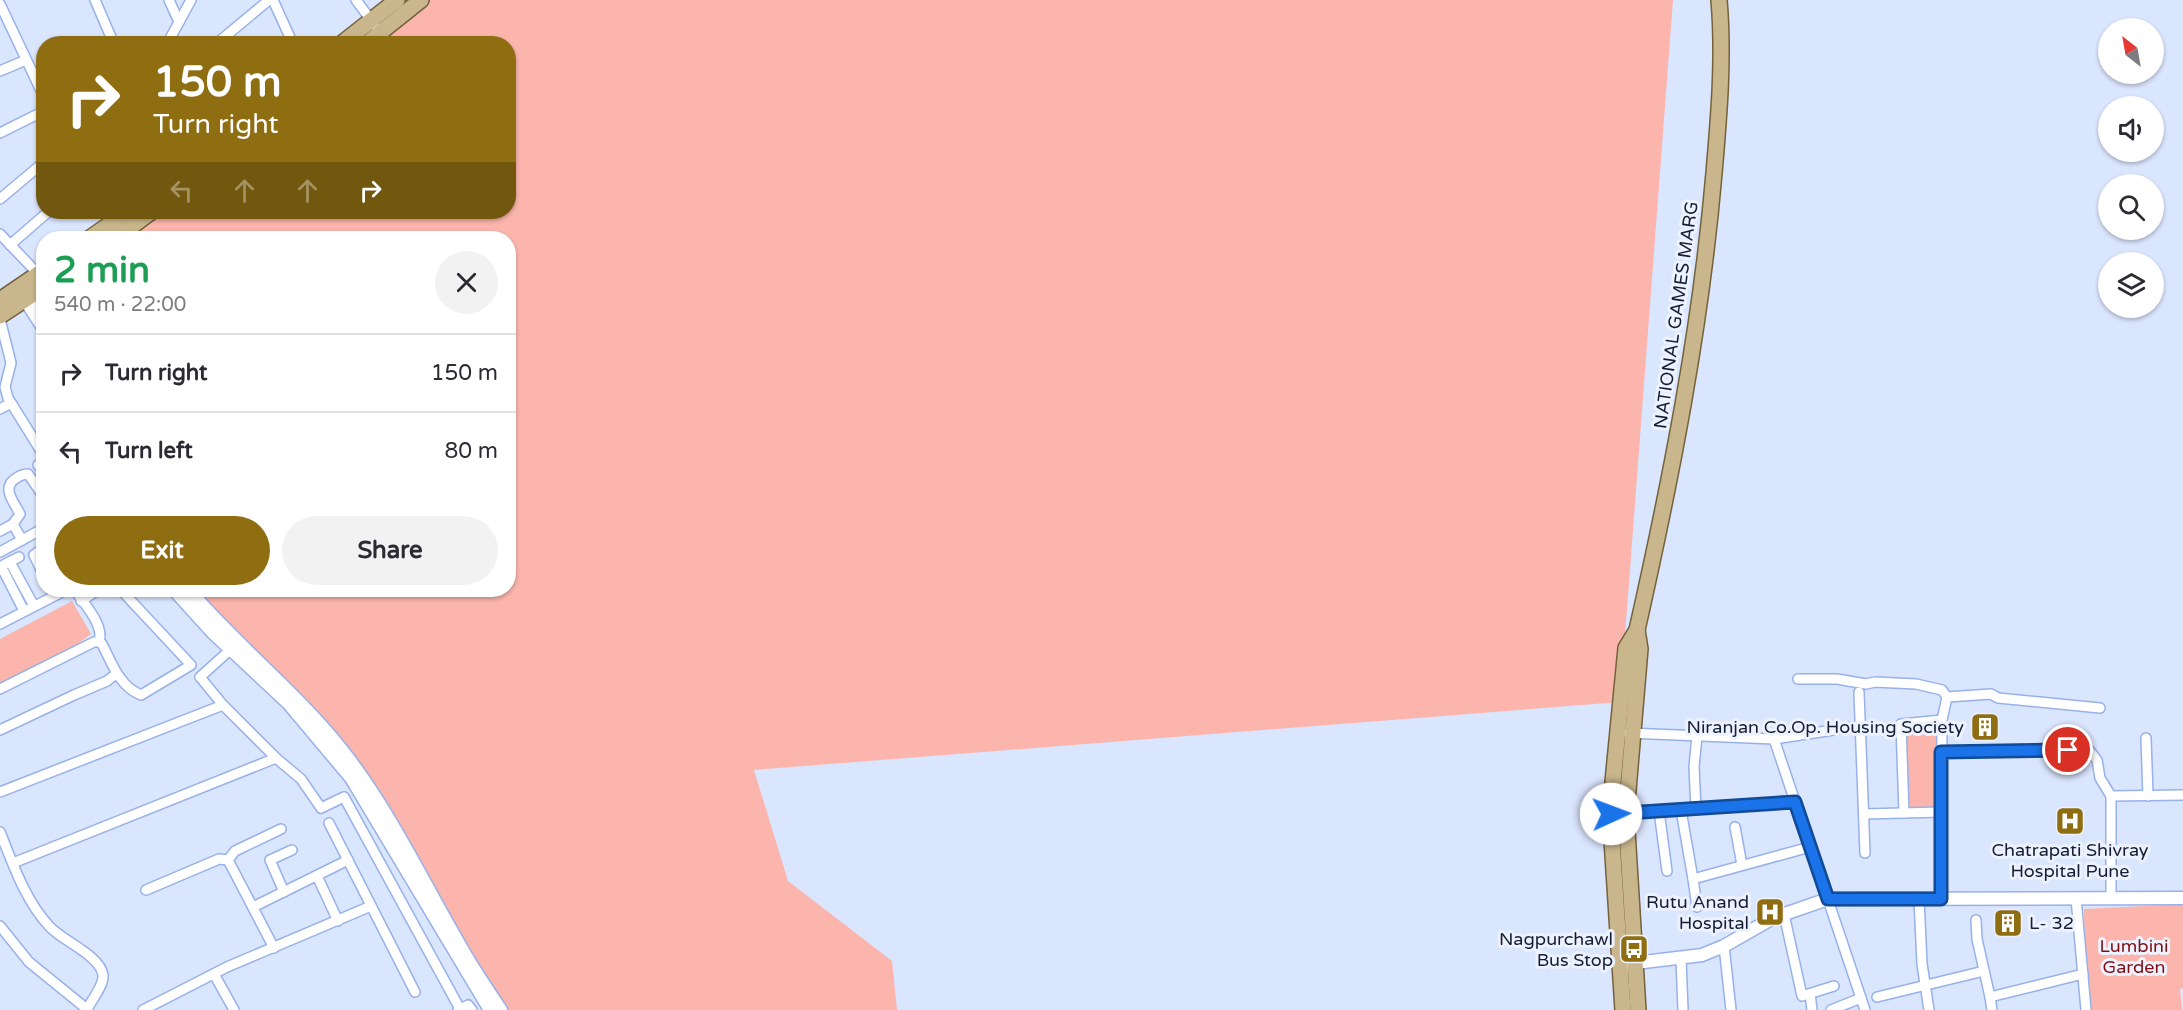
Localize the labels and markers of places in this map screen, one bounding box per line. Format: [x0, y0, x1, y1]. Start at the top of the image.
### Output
building icon: Niranjan Co.Op. Housing Society [1969, 711, 2001, 743]
place label: Niranjan Co.Op. Housing Society [1687, 716, 1964, 738]
pin [2042, 724, 2093, 775]
hospital icon: Chatrapati Shivray Hospital Pune [2054, 805, 2086, 837]
place label: Chatrapati Shivray Hospital Pune [1992, 839, 2149, 882]
place label: Rutu Anand Hospital [1646, 891, 1749, 934]
hospital icon: Rutu Anand Hospital [1754, 896, 1786, 928]
building icon: L- 32 [1992, 907, 2024, 939]
place label: L- 32 [2029, 912, 2074, 934]
place label: Nagpurchawl Bus Stop [1499, 928, 1613, 971]
bus stop icon: Nagpurchawl Bus Stop [1618, 933, 1650, 965]

